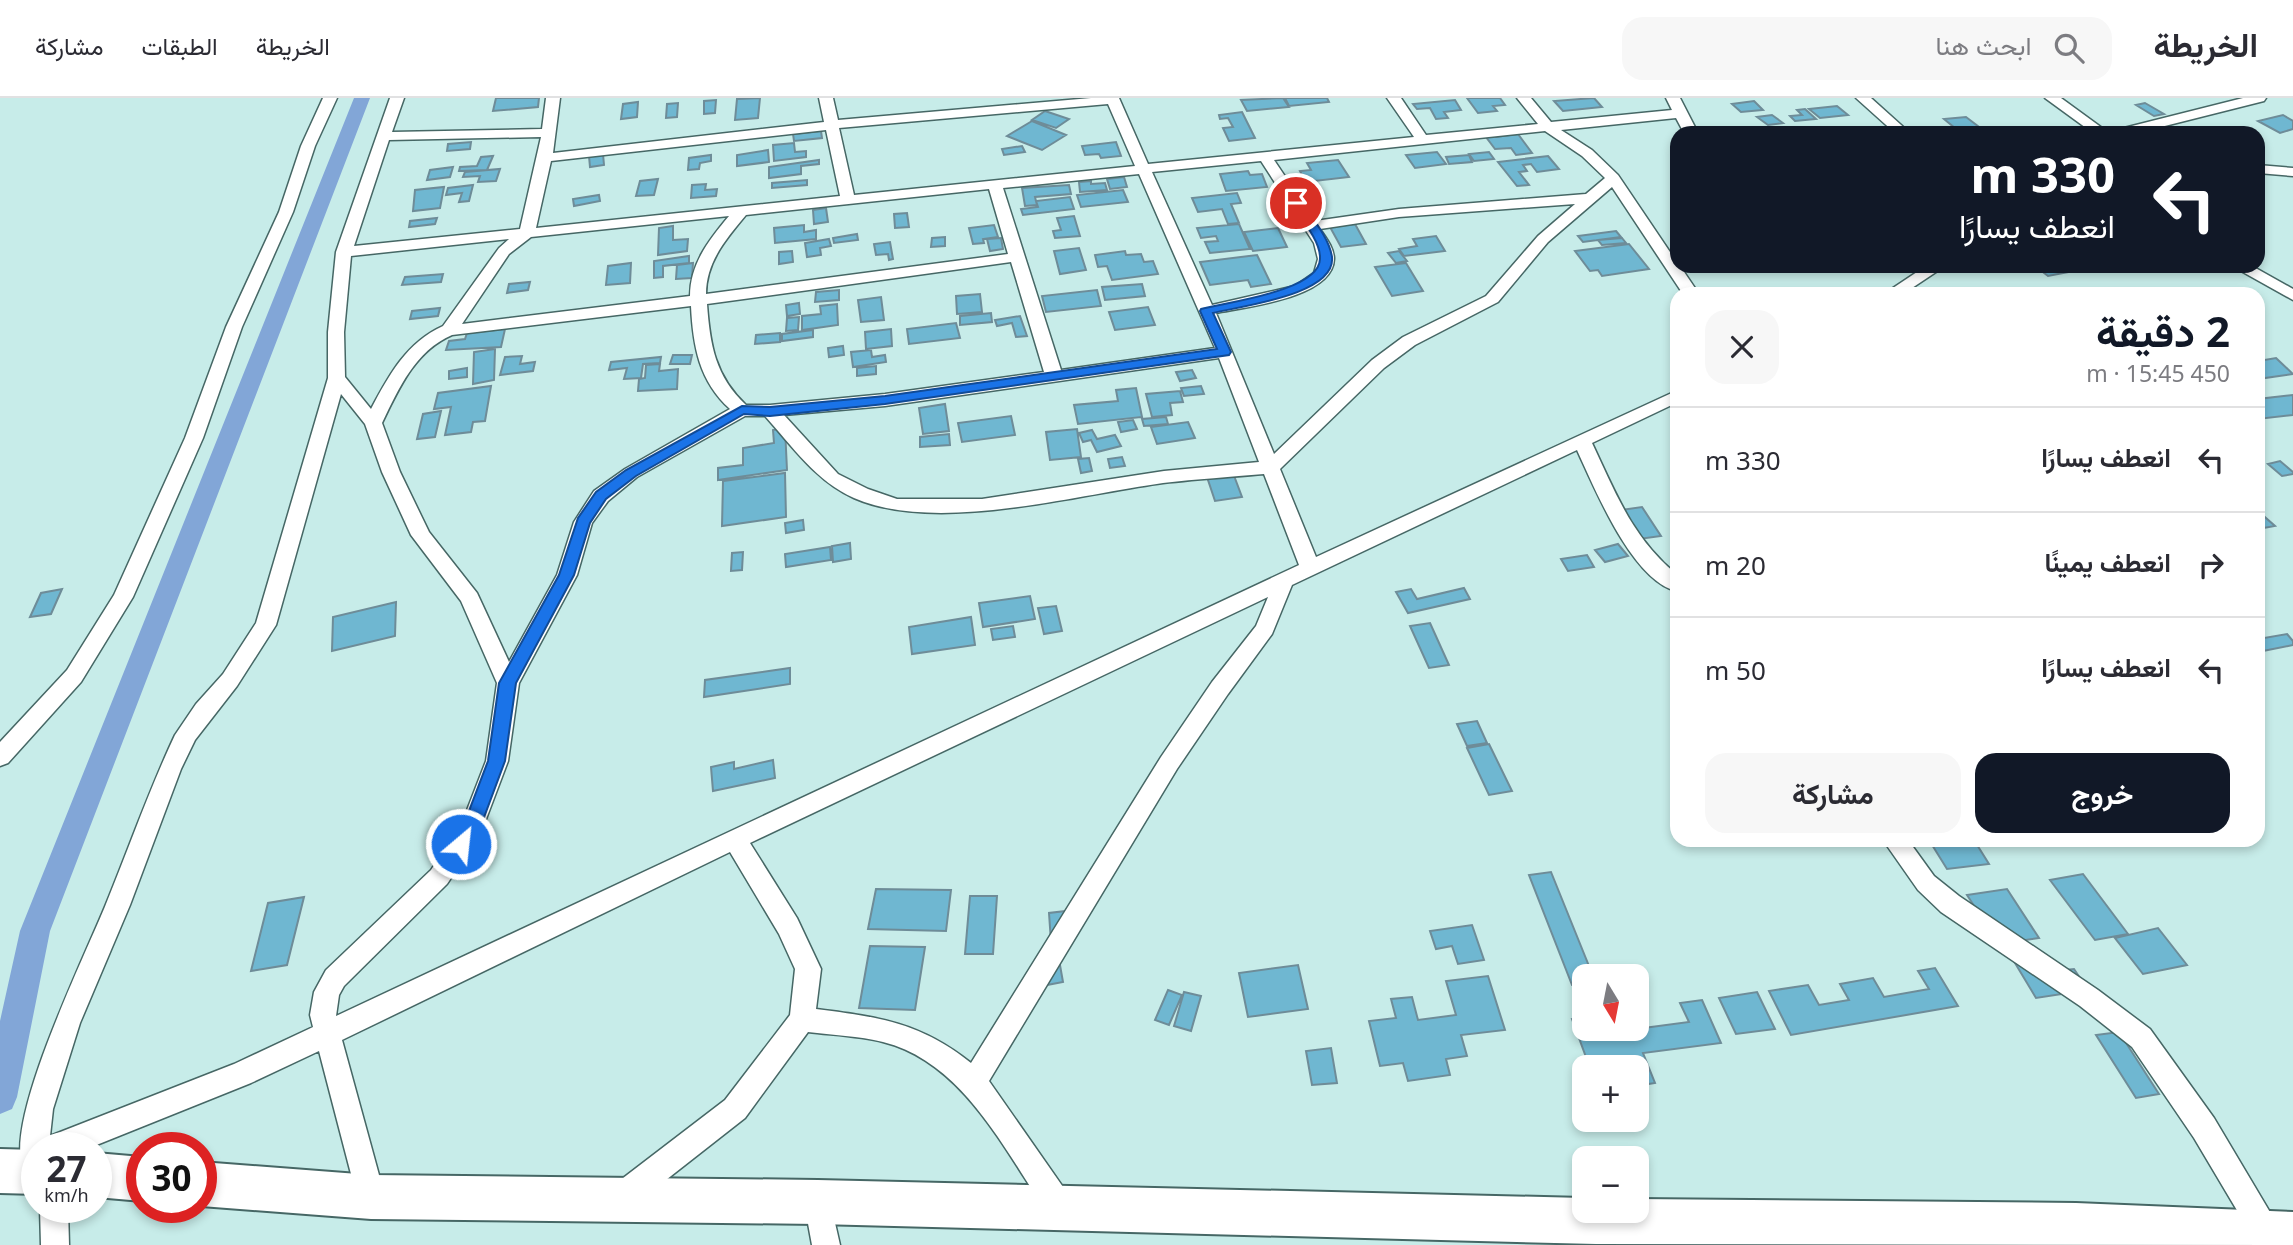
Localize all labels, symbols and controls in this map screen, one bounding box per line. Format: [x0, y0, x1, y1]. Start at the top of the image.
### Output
search box [1622, 17, 2112, 80]
text: الخريطة [2154, 22, 2258, 67]
text: ابحث هنا [1936, 27, 2032, 63]
text: مشاركة [35, 29, 103, 62]
text: الطبقات [141, 29, 218, 62]
text: الخريطة [256, 29, 330, 62]
icon: search [2050, 29, 2088, 67]
text: 330 m [1970, 141, 2115, 207]
icon: left [2139, 154, 2230, 245]
pin [1266, 173, 1326, 233]
icon: arrive [1277, 184, 1315, 222]
text: انعطف يسارًا [1959, 204, 2115, 247]
text: 2 دقيقة [2096, 302, 2230, 359]
button: close [1705, 310, 1779, 384]
text: 450 m · 15:45 [2086, 357, 2230, 389]
text: انعطف يسارًا [2041, 439, 2171, 475]
icon: left [2192, 441, 2230, 479]
text: 330 m [1705, 442, 1781, 478]
text: انعطف يمينًا [2044, 544, 2171, 580]
icon: right [2192, 546, 2230, 584]
text: 20 m [1705, 547, 1766, 583]
text: انعطف يسارًا [2041, 649, 2171, 685]
icon: left [2192, 651, 2230, 689]
text: 50 m [1705, 652, 1766, 688]
button: مشاركة [1705, 753, 1961, 833]
button: خروج [1975, 753, 2230, 833]
position arrow [424, 807, 498, 881]
north arrow [1572, 964, 1648, 1041]
map controls [1572, 964, 1649, 1223]
button: + [1572, 1055, 1649, 1132]
speed limit sign: 30 [126, 1132, 217, 1223]
text: 27 [46, 1145, 87, 1192]
button: − [1572, 1146, 1649, 1223]
text: km/h [44, 1183, 89, 1207]

